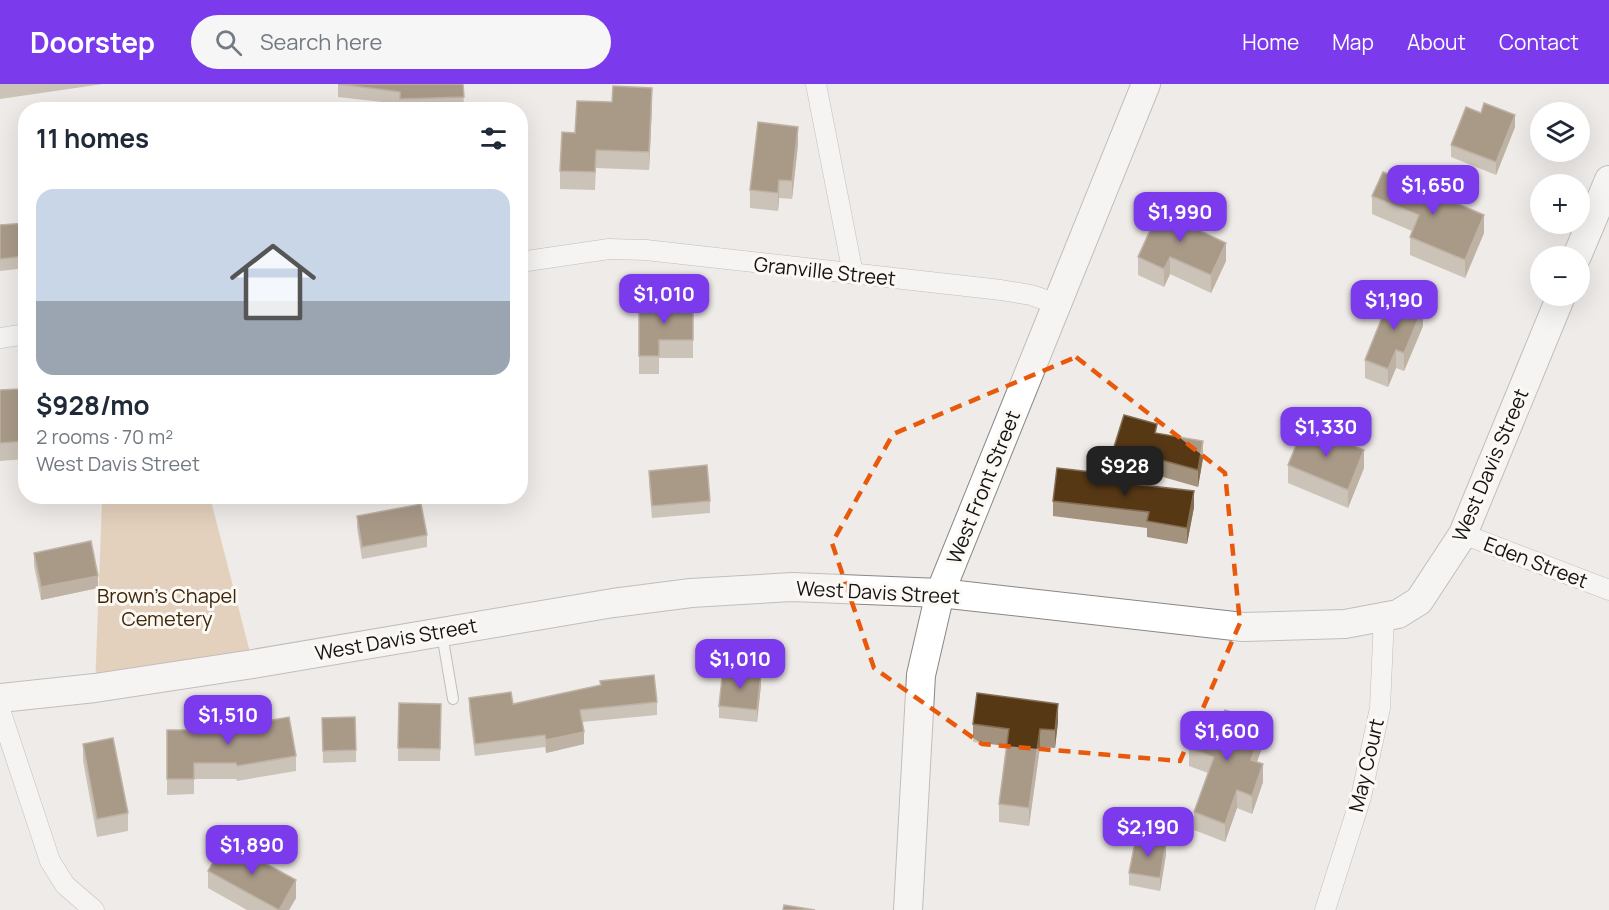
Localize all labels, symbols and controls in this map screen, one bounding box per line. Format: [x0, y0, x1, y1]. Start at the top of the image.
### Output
search box [191, 15, 611, 69]
text: Doorstep [30, 23, 155, 61]
icon: search [212, 26, 245, 59]
text: Search here [260, 27, 382, 57]
text: Home [1242, 28, 1299, 56]
text: Map [1332, 28, 1374, 56]
text: About [1407, 28, 1466, 56]
text: Contact [1499, 28, 1579, 56]
map controls [1530, 102, 1590, 306]
button: layers [1530, 102, 1590, 162]
text: 11 homes [36, 120, 149, 156]
icon: filters [477, 122, 510, 155]
pin: $1,650 [1384, 165, 1482, 216]
text: $1,650 [1401, 171, 1465, 198]
button: + [1530, 174, 1590, 234]
pin: $1,990 [1131, 192, 1229, 243]
text: $1,990 [1148, 198, 1212, 225]
icon: home [219, 228, 327, 336]
button: − [1530, 246, 1590, 306]
street label: Granville Street [753, 250, 897, 292]
pin: $1,010 [615, 274, 713, 325]
text: $1,010 [633, 280, 695, 307]
pin: $1,190 [1345, 280, 1443, 331]
text: $1,190 [1365, 286, 1423, 313]
street label: West Davis Street [1446, 384, 1534, 546]
text: $928/mo [36, 387, 150, 423]
street label: West Front Street [940, 406, 1026, 568]
pin: $1,330 [1277, 407, 1375, 458]
text: $1,330 [1294, 413, 1358, 440]
text: 2 rooms · 70 m² [36, 423, 173, 450]
pin: $928 [1089, 446, 1161, 497]
text: West Davis Street [36, 450, 200, 477]
text: $928 [1100, 452, 1150, 479]
street label: Eden Street [1480, 530, 1592, 594]
street label: West Davis Street [795, 574, 961, 610]
park label: Brown's Chapel Cemetery [97, 582, 237, 632]
street label: West Davis Street [313, 611, 479, 667]
pin: $1,010 [691, 639, 789, 690]
text: $1,010 [709, 645, 771, 672]
pin: $1,510 [179, 695, 277, 746]
text: $1,510 [198, 701, 258, 728]
pin: $1,600 [1178, 711, 1276, 762]
street label: May Court [1342, 716, 1390, 814]
text: $1,600 [1194, 717, 1260, 744]
pin: $2,190 [1099, 807, 1197, 858]
text: $2,190 [1117, 813, 1179, 840]
pin: $1,890 [203, 825, 301, 876]
text: $1,890 [220, 831, 284, 858]

